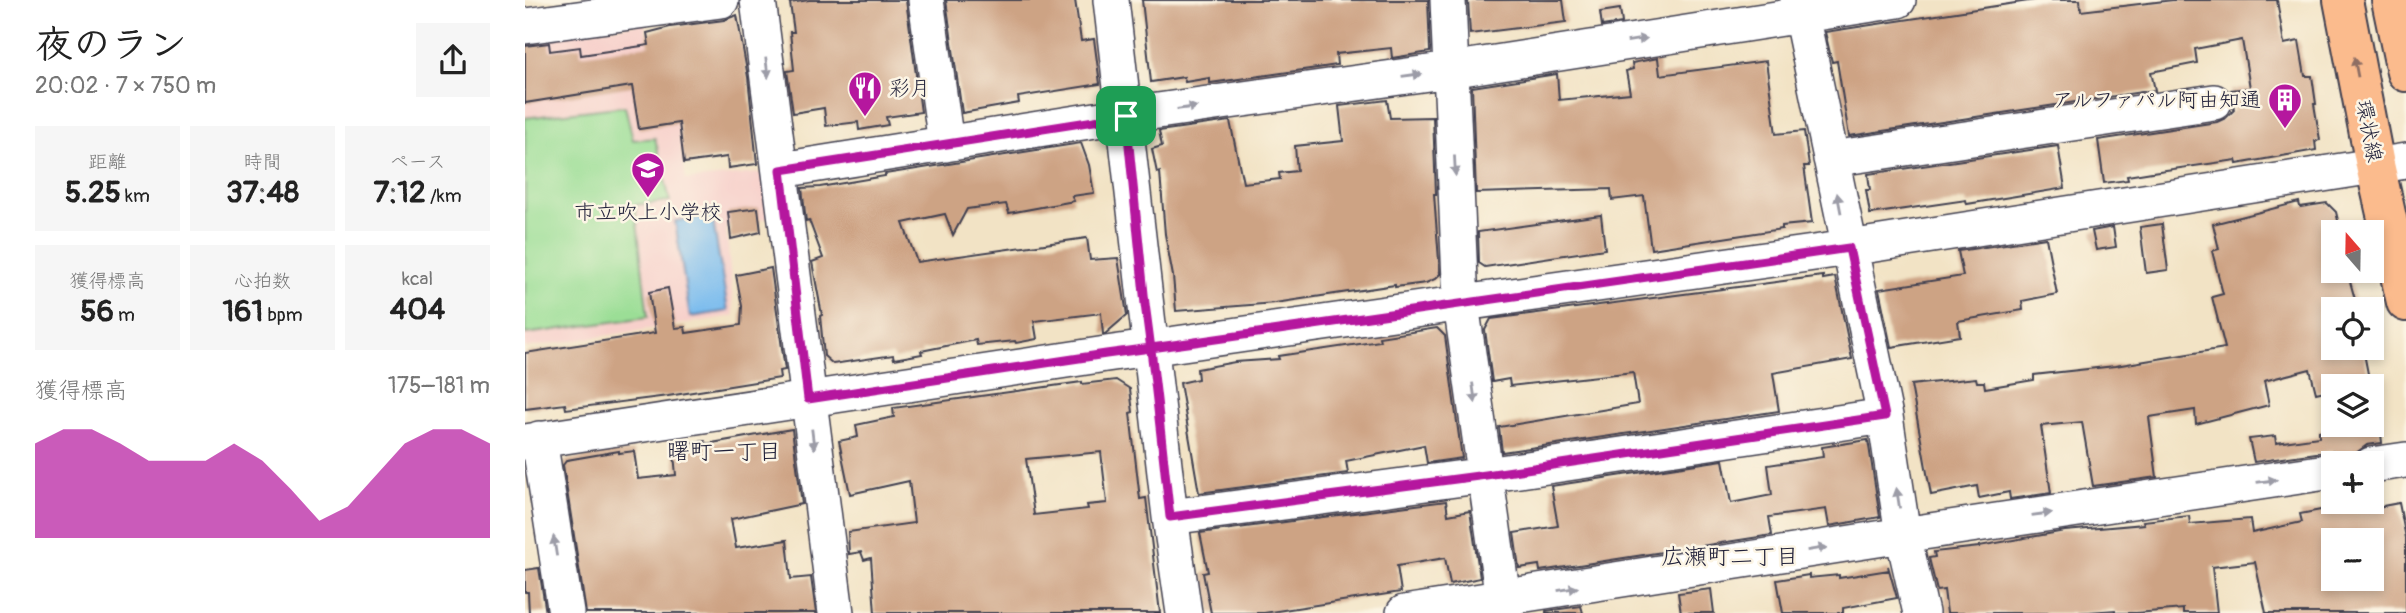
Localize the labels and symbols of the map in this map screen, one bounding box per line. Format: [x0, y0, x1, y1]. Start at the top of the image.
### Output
one-way arrow [1626, 34, 1648, 45]
one-way arrow [2351, 56, 2362, 78]
one-way arrow [762, 57, 773, 79]
restaurant icon: 彩月 [846, 69, 884, 118]
one-way arrow [1401, 70, 1423, 81]
place label: 彩月 [889, 75, 931, 102]
building icon: アルファパル阿由知通 [2266, 81, 2304, 130]
pin [1096, 86, 1156, 146]
place label: アルファパル阿由知通 [2052, 87, 2261, 114]
street label: 環状線 [2350, 98, 2388, 164]
one-way arrow [1176, 102, 1198, 113]
school or university icon: 市立吹上小学校 [629, 150, 667, 199]
one-way arrow [1449, 155, 1460, 177]
one-way arrow [1834, 192, 1845, 214]
place label: 市立吹上小学校 [575, 199, 722, 226]
north arrow [2321, 220, 2383, 284]
one-way arrow [1469, 382, 1480, 404]
one-way arrow [808, 428, 819, 450]
district label: 曙町一丁目 [667, 437, 782, 466]
one-way arrow [2256, 475, 2278, 486]
one-way arrow [1892, 487, 1903, 509]
one-way arrow [2031, 509, 2053, 520]
one-way arrow [549, 534, 560, 556]
district label: 広瀬町二丁目 [1661, 542, 1799, 571]
one-way arrow [1806, 543, 1828, 554]
one-way arrow [1557, 583, 1579, 594]

